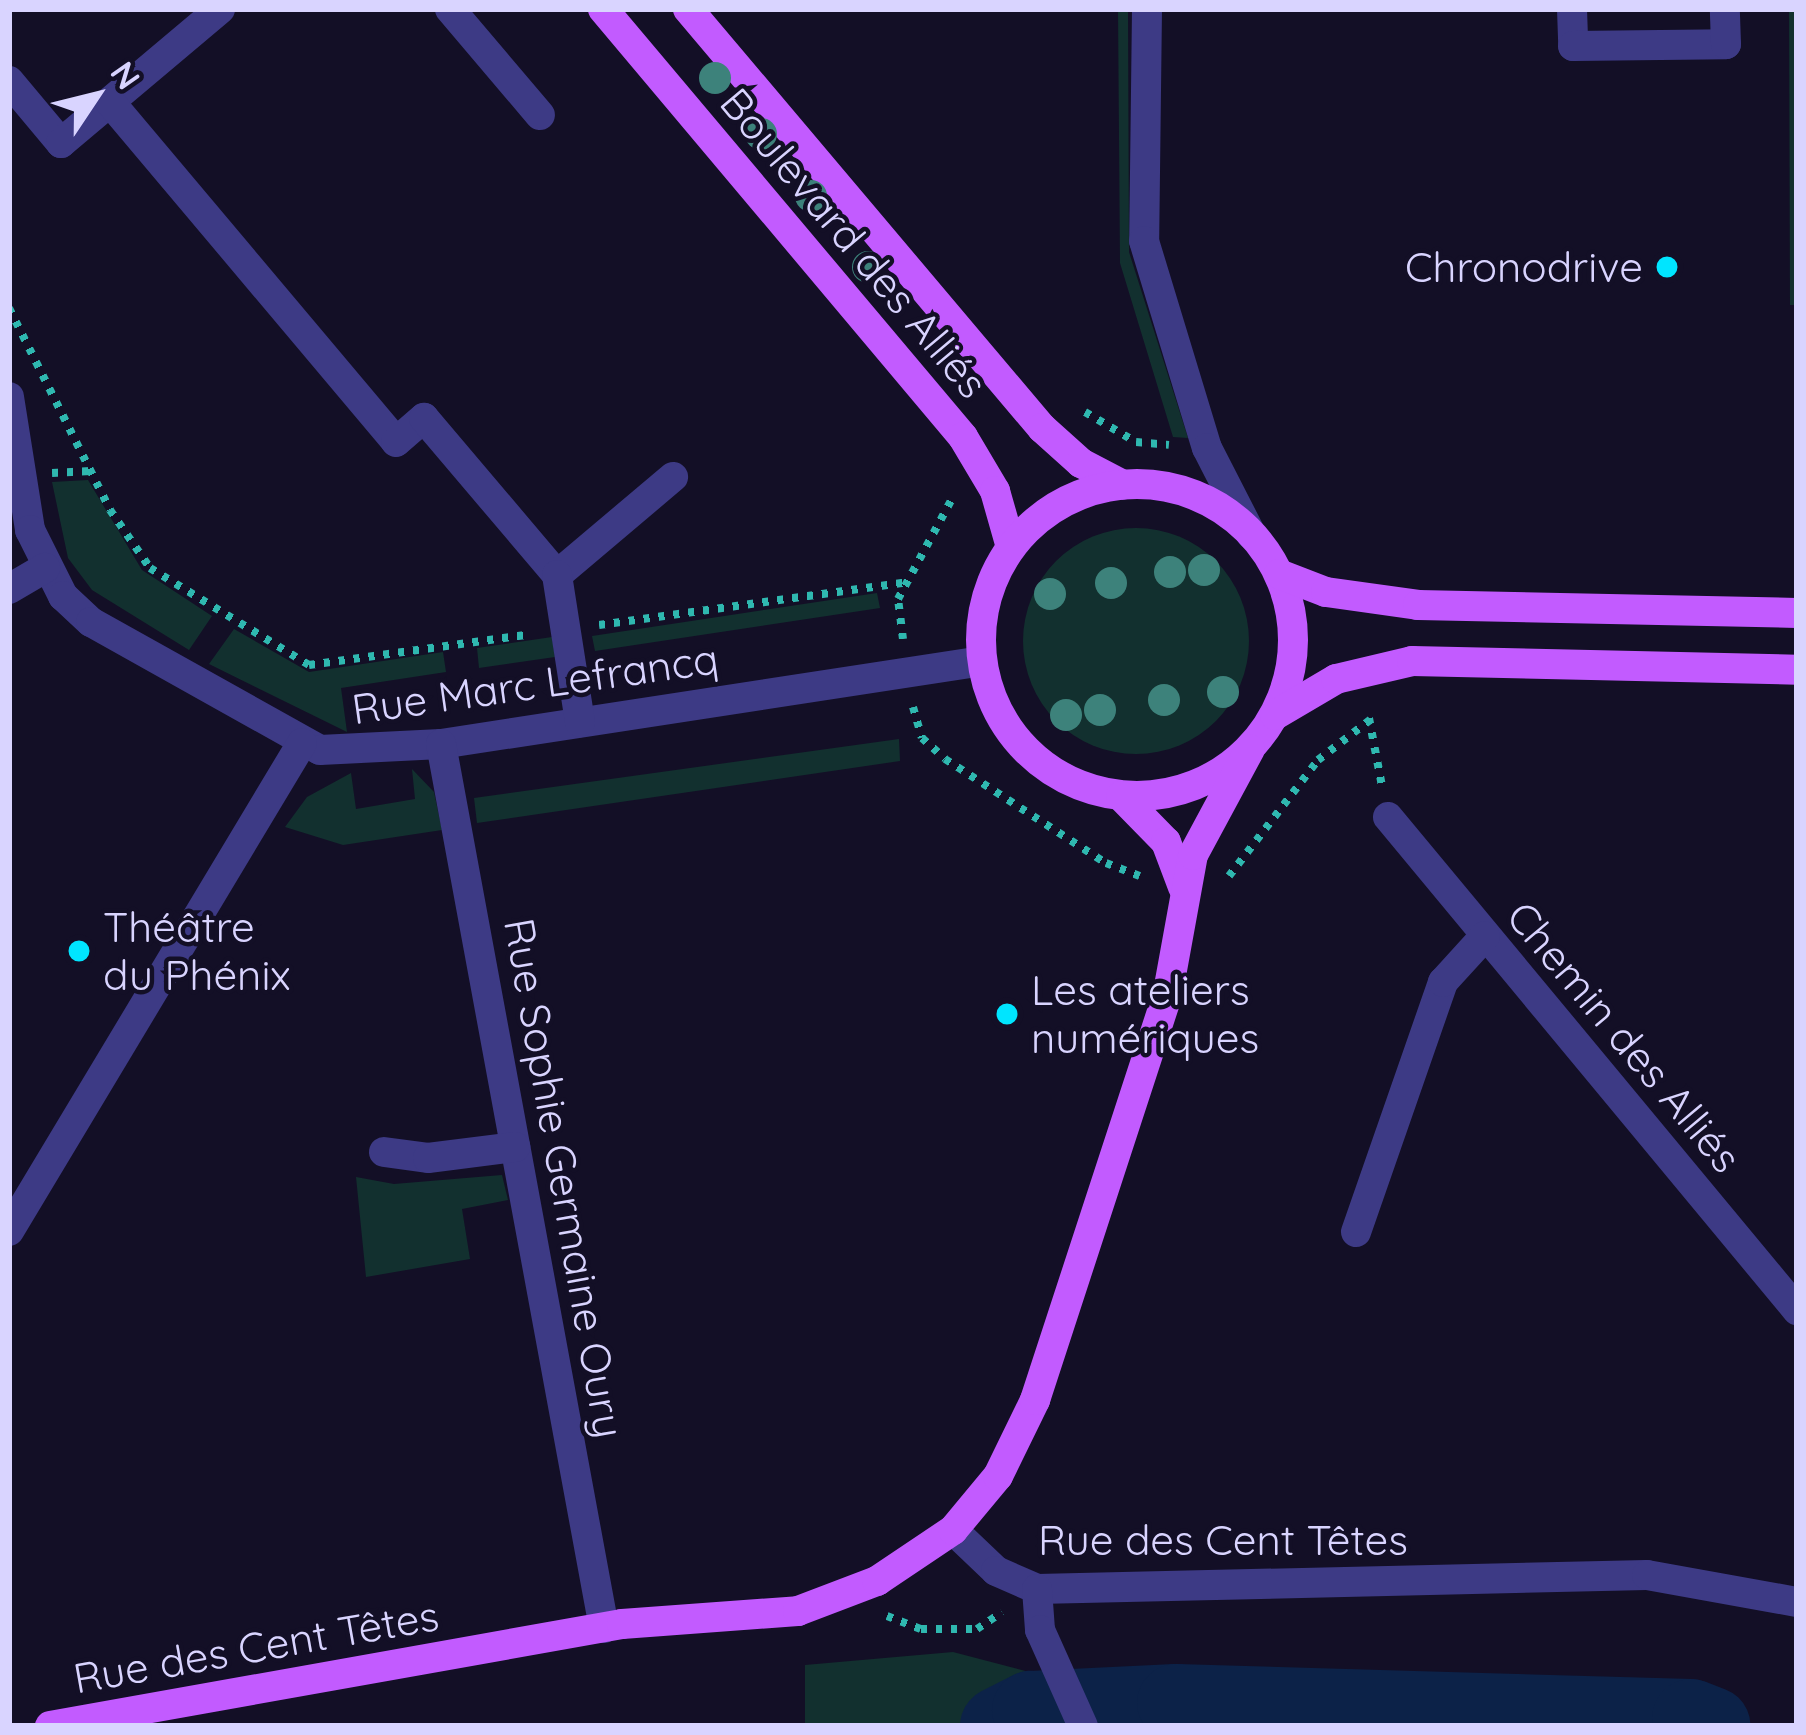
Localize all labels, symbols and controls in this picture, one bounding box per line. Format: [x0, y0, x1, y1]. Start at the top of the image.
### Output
north arrow [36, 36, 156, 156]
text: N [102, 53, 150, 97]
street label: Boulevard des Alliés [710, 78, 998, 408]
place label: Chronodrive [1405, 242, 1643, 292]
marker: Chronodrive [1654, 254, 1680, 280]
street label: Rue Marc Lefrancq [349, 633, 721, 735]
street label: Chemin des Alliés [1496, 892, 1752, 1182]
place label: Théâtre du Phénix [103, 902, 291, 1000]
street label: Rue Sophie Germaine Oury [493, 914, 635, 1442]
marker: Théâtre du Phénix [66, 938, 92, 964]
place label: Les ateliers numériques [1031, 965, 1259, 1064]
marker: Les ateliers numériques [994, 1001, 1020, 1027]
street label: Rue des Cent Têtes [1038, 1515, 1408, 1565]
street label: Rue des Cent Têtes [70, 1590, 442, 1704]

